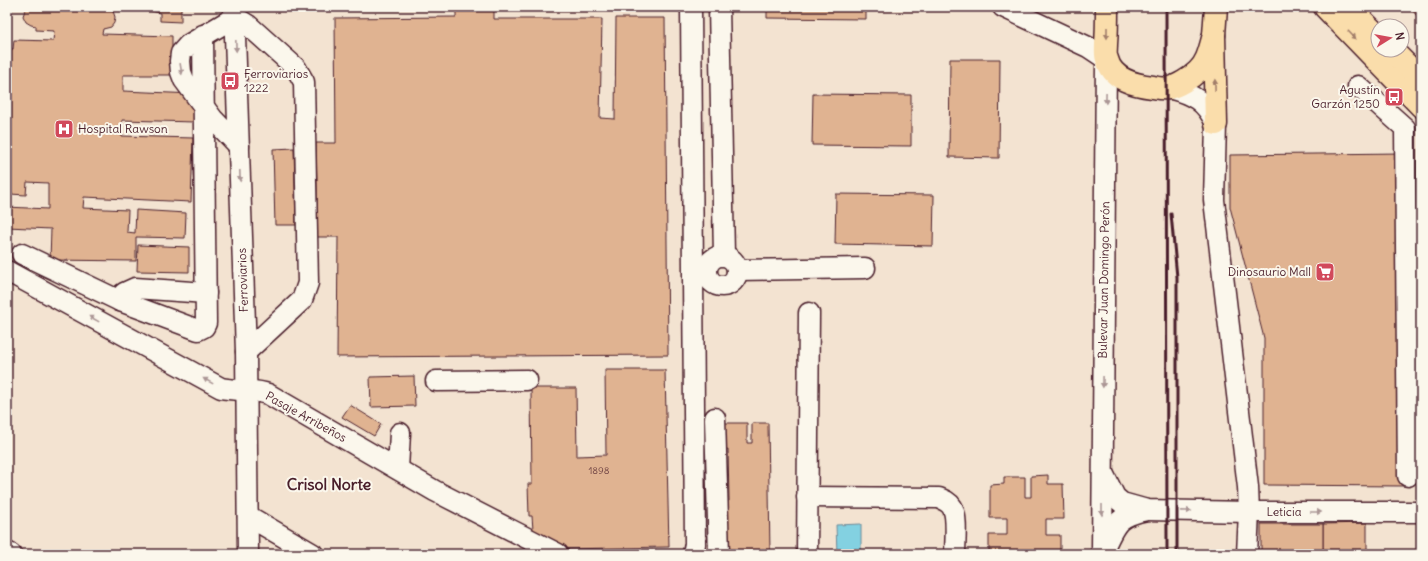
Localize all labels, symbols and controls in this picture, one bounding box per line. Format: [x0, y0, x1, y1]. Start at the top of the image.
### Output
north arrow [1370, 18, 1410, 58]
one-way arrow [1104, 27, 1110, 40]
one-way arrow [1347, 30, 1357, 40]
text: N [1392, 31, 1407, 41]
one-way arrow [232, 40, 239, 52]
one-way arrow [178, 62, 184, 75]
place label: Ferroviarios 1222 [244, 66, 308, 95]
bus stop icon: Ferroviarios 1222 [219, 70, 241, 92]
one-way arrow [1212, 78, 1218, 91]
place label: Agustín Garzón 1250 [1311, 82, 1380, 111]
bus stop icon: Agustín Garzón 1250 [1383, 86, 1405, 108]
one-way arrow [1103, 92, 1109, 105]
hospital icon: Hospital Rawson [53, 118, 75, 140]
place label: Hospital Rawson [78, 121, 168, 136]
one-way arrow [237, 170, 243, 183]
street label: Bulevar Juan Domingo Perón [1095, 201, 1112, 359]
street label: Ferroviarios [234, 248, 251, 312]
supermarket icon: Dinosaurio Mall [1314, 261, 1336, 283]
place label: Dinosaurio Mall [1228, 264, 1311, 279]
one-way arrow [88, 315, 100, 322]
one-way arrow [1100, 376, 1106, 389]
one-way arrow [202, 378, 214, 385]
street label: Pasaje Arribeños [263, 388, 349, 445]
house number: 1898 [588, 464, 610, 477]
district label: Crisol Norte [287, 474, 372, 494]
one-way arrow [1099, 504, 1105, 517]
street label: Leticia [1266, 504, 1302, 519]
one-way arrow [1180, 508, 1193, 514]
one-way arrow [1310, 509, 1323, 515]

